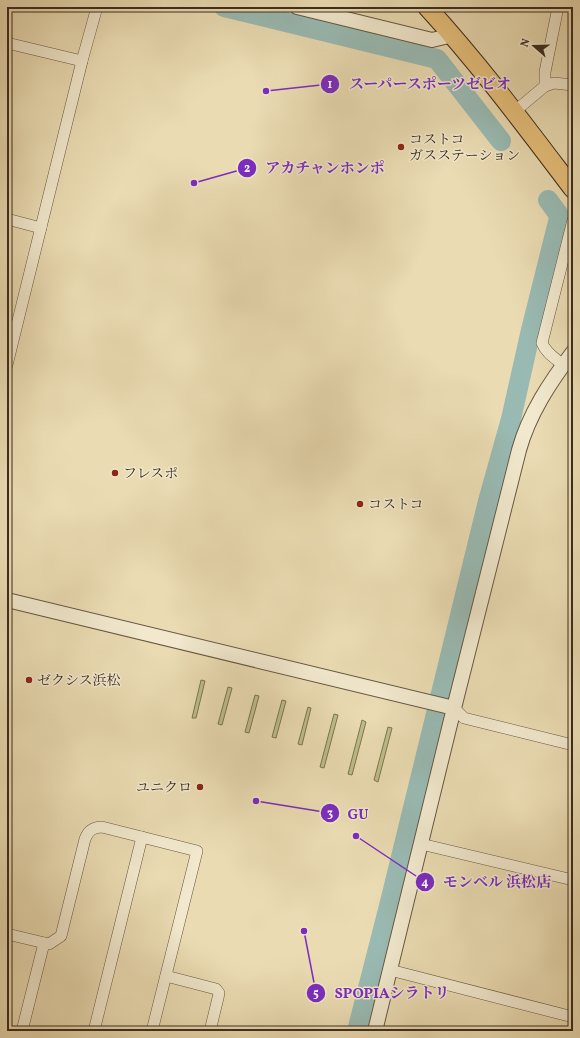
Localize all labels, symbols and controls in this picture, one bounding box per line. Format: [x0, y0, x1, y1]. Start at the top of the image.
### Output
north arrow [514, 26, 554, 66]
text: N [518, 37, 534, 49]
callout: スーパースポーツゼビオ [320, 71, 520, 98]
text: スーパースポーツゼビオ [349, 75, 511, 96]
text: 1 [328, 77, 333, 93]
place label: コストコ ガスステーション [409, 131, 520, 166]
marker: コストコ ガスステーション [396, 142, 406, 152]
callout: アカチャンホンポ [237, 154, 393, 181]
text: アカチャンホンポ [265, 159, 385, 180]
text: 2 [244, 161, 250, 177]
place label: フレスポ [123, 465, 178, 484]
marker: フレスポ [110, 468, 120, 478]
place label: コストコ [368, 496, 423, 515]
marker: コストコ [355, 499, 365, 509]
place label: ゼクシス浜松 [37, 672, 121, 691]
marker: ゼクシス浜松 [24, 675, 34, 685]
place label: ユニクロ [136, 779, 192, 798]
marker: ユニクロ [195, 782, 205, 792]
callout: GU [320, 800, 377, 827]
text: GU [347, 805, 369, 826]
text: 3 [327, 806, 333, 822]
callout: モンベル 浜松店 [415, 869, 559, 896]
text: モンベル 浜松店 [443, 873, 551, 894]
text: 4 [421, 875, 429, 891]
callout: SPOPIAシラトリ [306, 980, 457, 1007]
text: SPOPIAシラトリ [334, 984, 450, 1005]
text: 5 [313, 986, 319, 1002]

